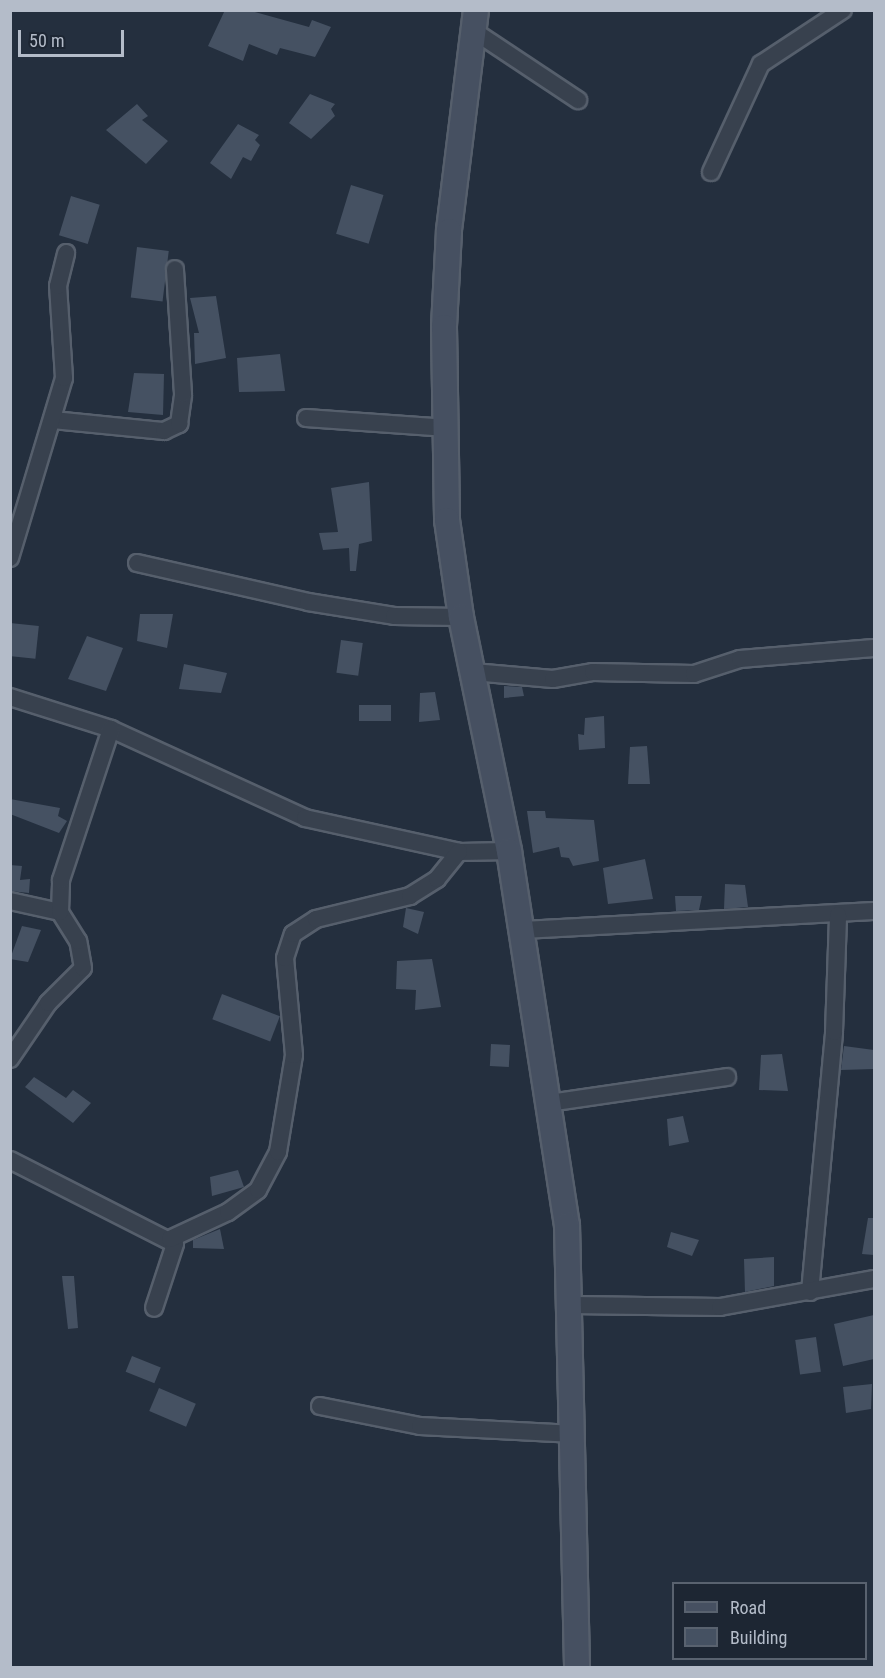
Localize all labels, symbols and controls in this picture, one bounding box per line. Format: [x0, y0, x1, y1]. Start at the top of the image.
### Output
scale bar [21, 18, 128, 56]
text: 50 m [29, 30, 64, 51]
legend [672, 1582, 867, 1660]
text: Road [730, 1597, 766, 1618]
text: Building [730, 1627, 787, 1648]

